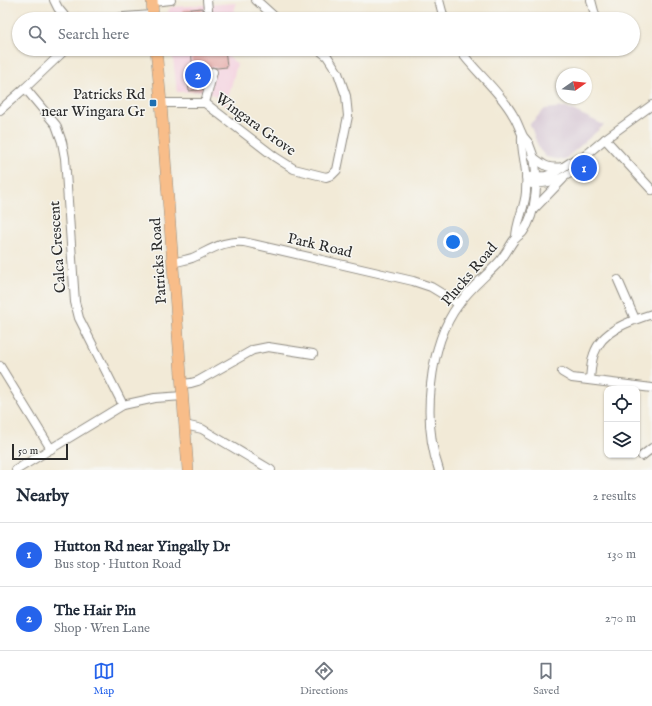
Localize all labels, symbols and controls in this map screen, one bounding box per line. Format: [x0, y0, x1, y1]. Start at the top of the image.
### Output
search box [12, 12, 640, 56]
icon: search [26, 23, 48, 45]
text: Search here [58, 25, 129, 44]
pin: 2 [185, 60, 211, 90]
north arrow [556, 68, 592, 104]
place label: Patricks Rd near Wingara Gr [41, 85, 146, 121]
street label: Wingara Grove [212, 89, 300, 160]
marker: Patricks Rd near Wingara Gr [148, 98, 158, 108]
pin: 1 [571, 153, 597, 183]
street label: Calca Crescent [45, 200, 70, 294]
street label: Patricks Road [146, 216, 171, 305]
street label: Park Road [286, 229, 355, 262]
your location [443, 232, 463, 252]
street label: Plucks Road [437, 238, 502, 310]
map controls [604, 386, 640, 458]
button: locate [604, 386, 640, 422]
button: layers [604, 422, 640, 458]
scale bar [12, 442, 68, 461]
text: 50 m [18, 444, 38, 458]
text: Nearby [16, 486, 69, 507]
text: 2 results [592, 488, 636, 505]
text: Hutton Rd near Yingally Dr [54, 537, 230, 556]
text: 1 [27, 546, 31, 563]
text: 130 m [607, 546, 636, 563]
text: Bus stop · Hutton Road [54, 556, 181, 573]
text: The Hair Pin [54, 601, 136, 620]
text: 2 [26, 610, 32, 627]
text: 270 m [605, 610, 636, 627]
text: Shop · Wren Lane [54, 620, 150, 637]
tab: Map [93, 660, 115, 698]
tab: Directions [300, 660, 348, 698]
tab: Saved [533, 660, 559, 698]

